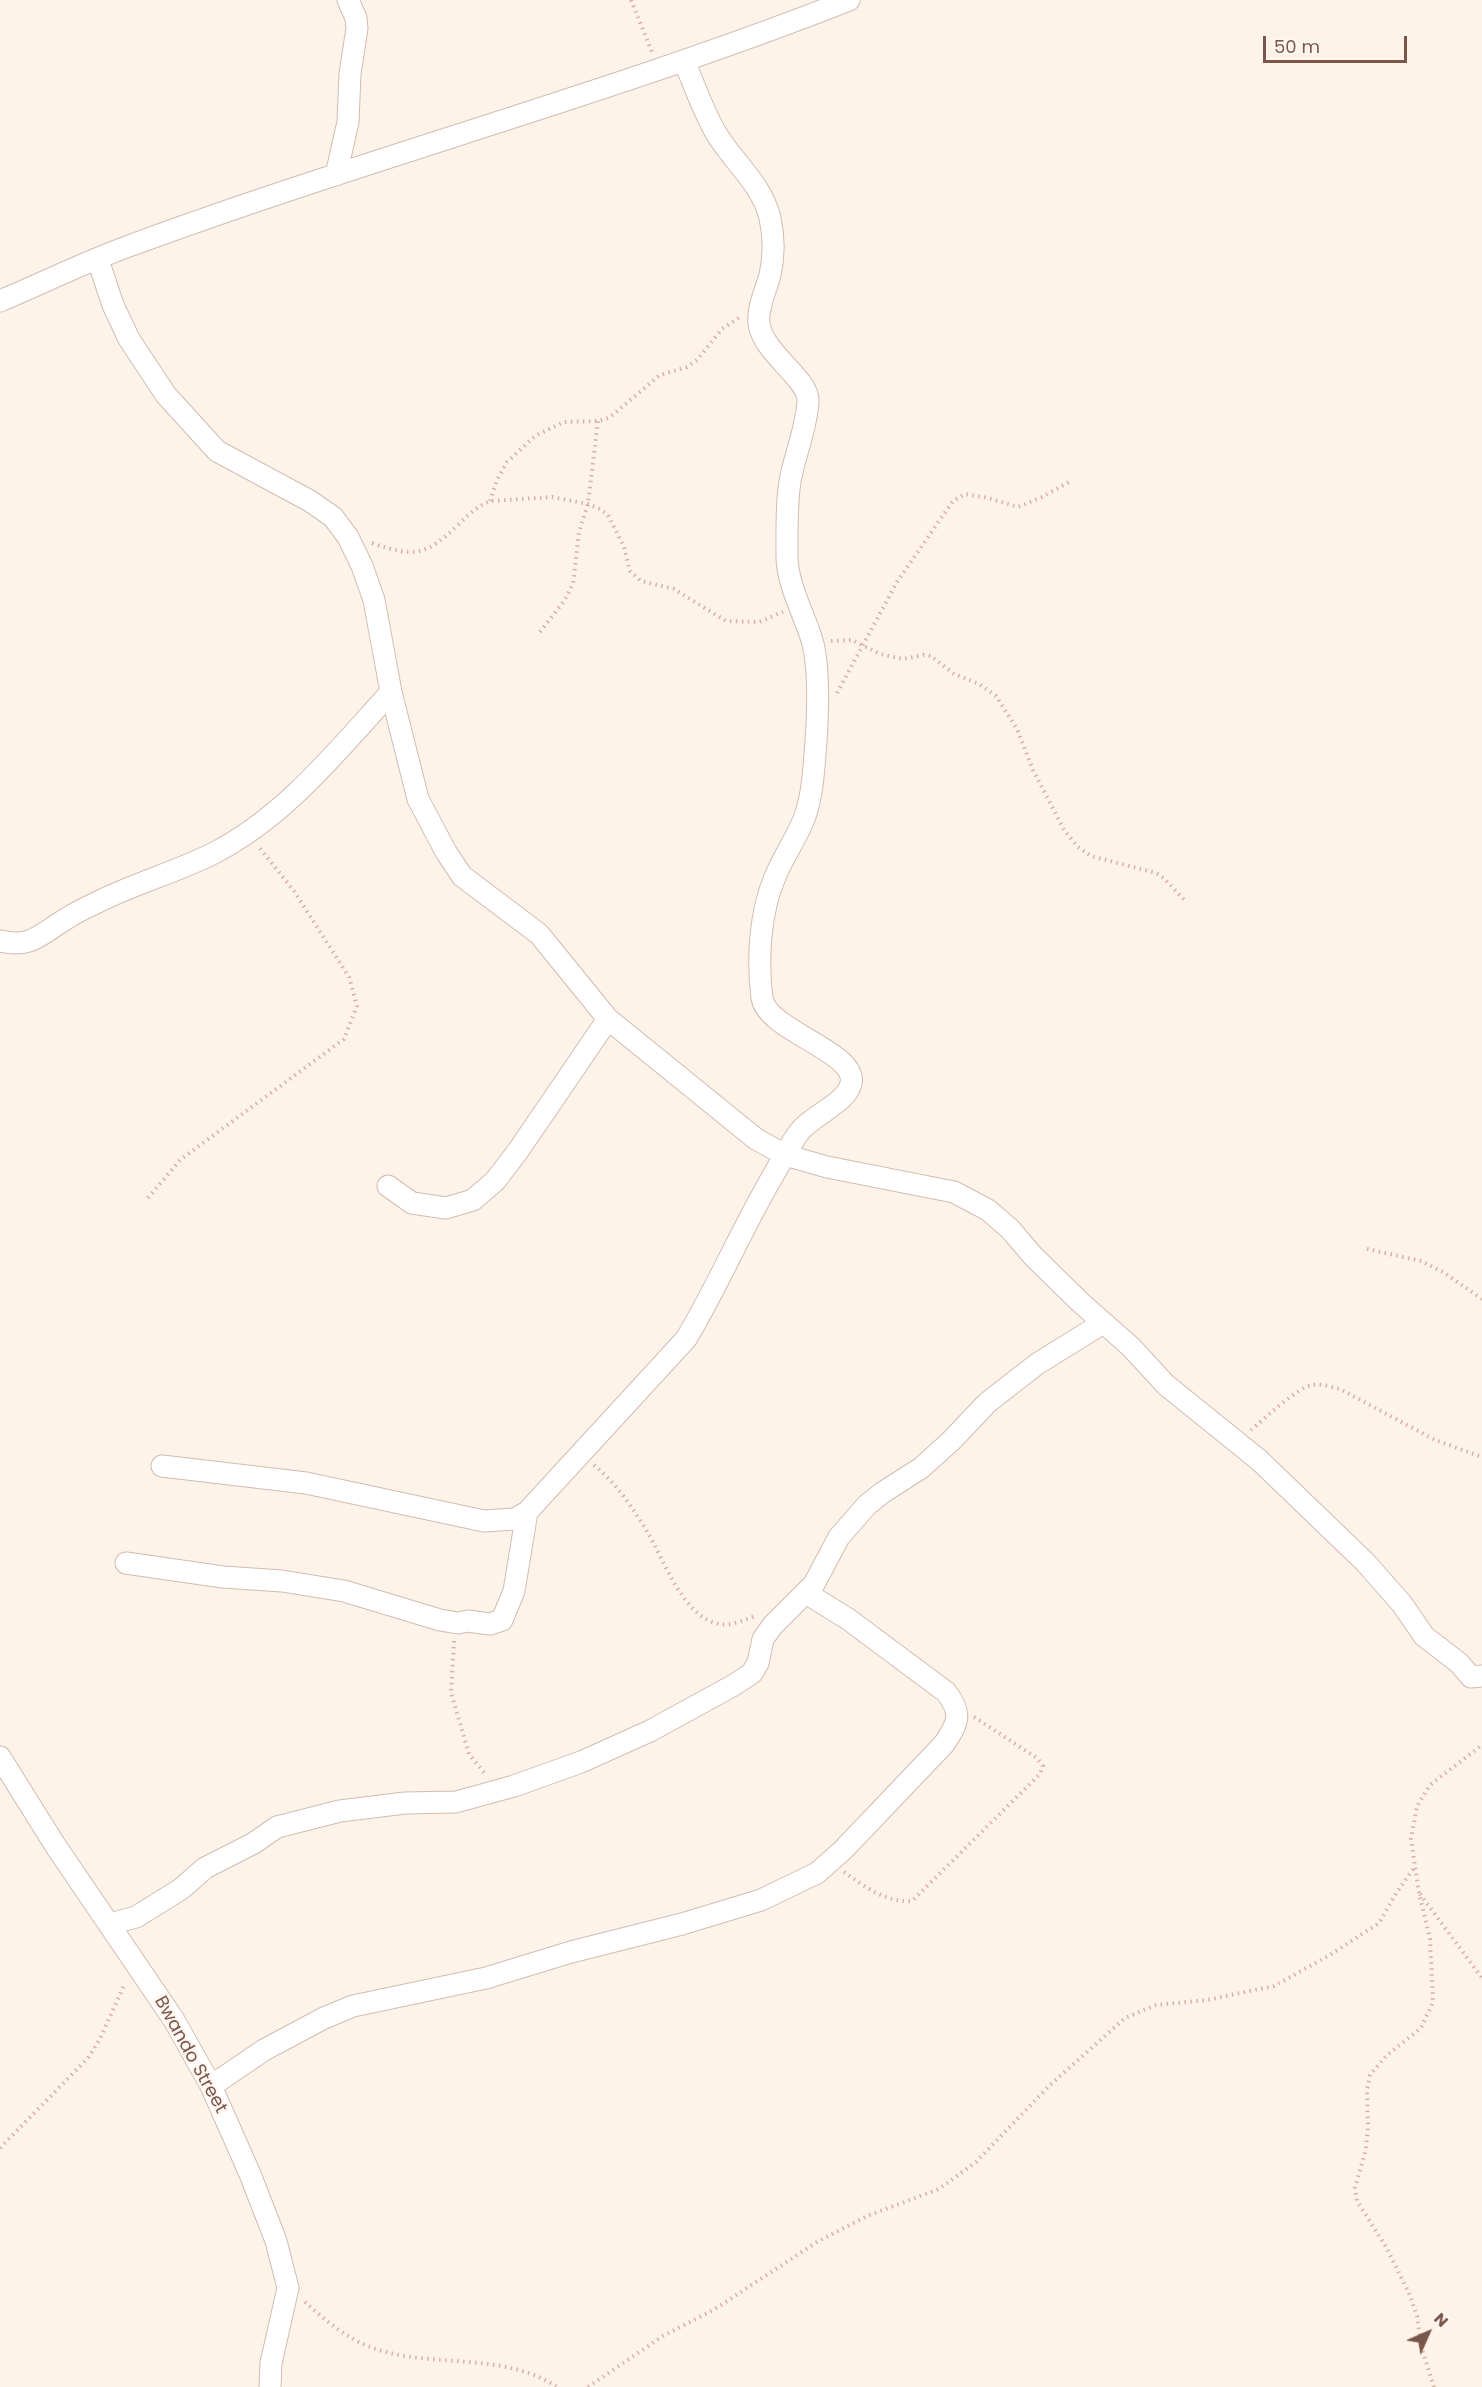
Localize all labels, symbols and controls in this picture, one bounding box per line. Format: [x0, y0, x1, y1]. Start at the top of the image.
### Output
scale bar [1266, 24, 1410, 62]
text: 50 m [1274, 34, 1320, 59]
street label: Bwando Street [149, 1993, 231, 2117]
north arrow [1398, 2303, 1458, 2363]
text: N [1429, 2308, 1453, 2332]

